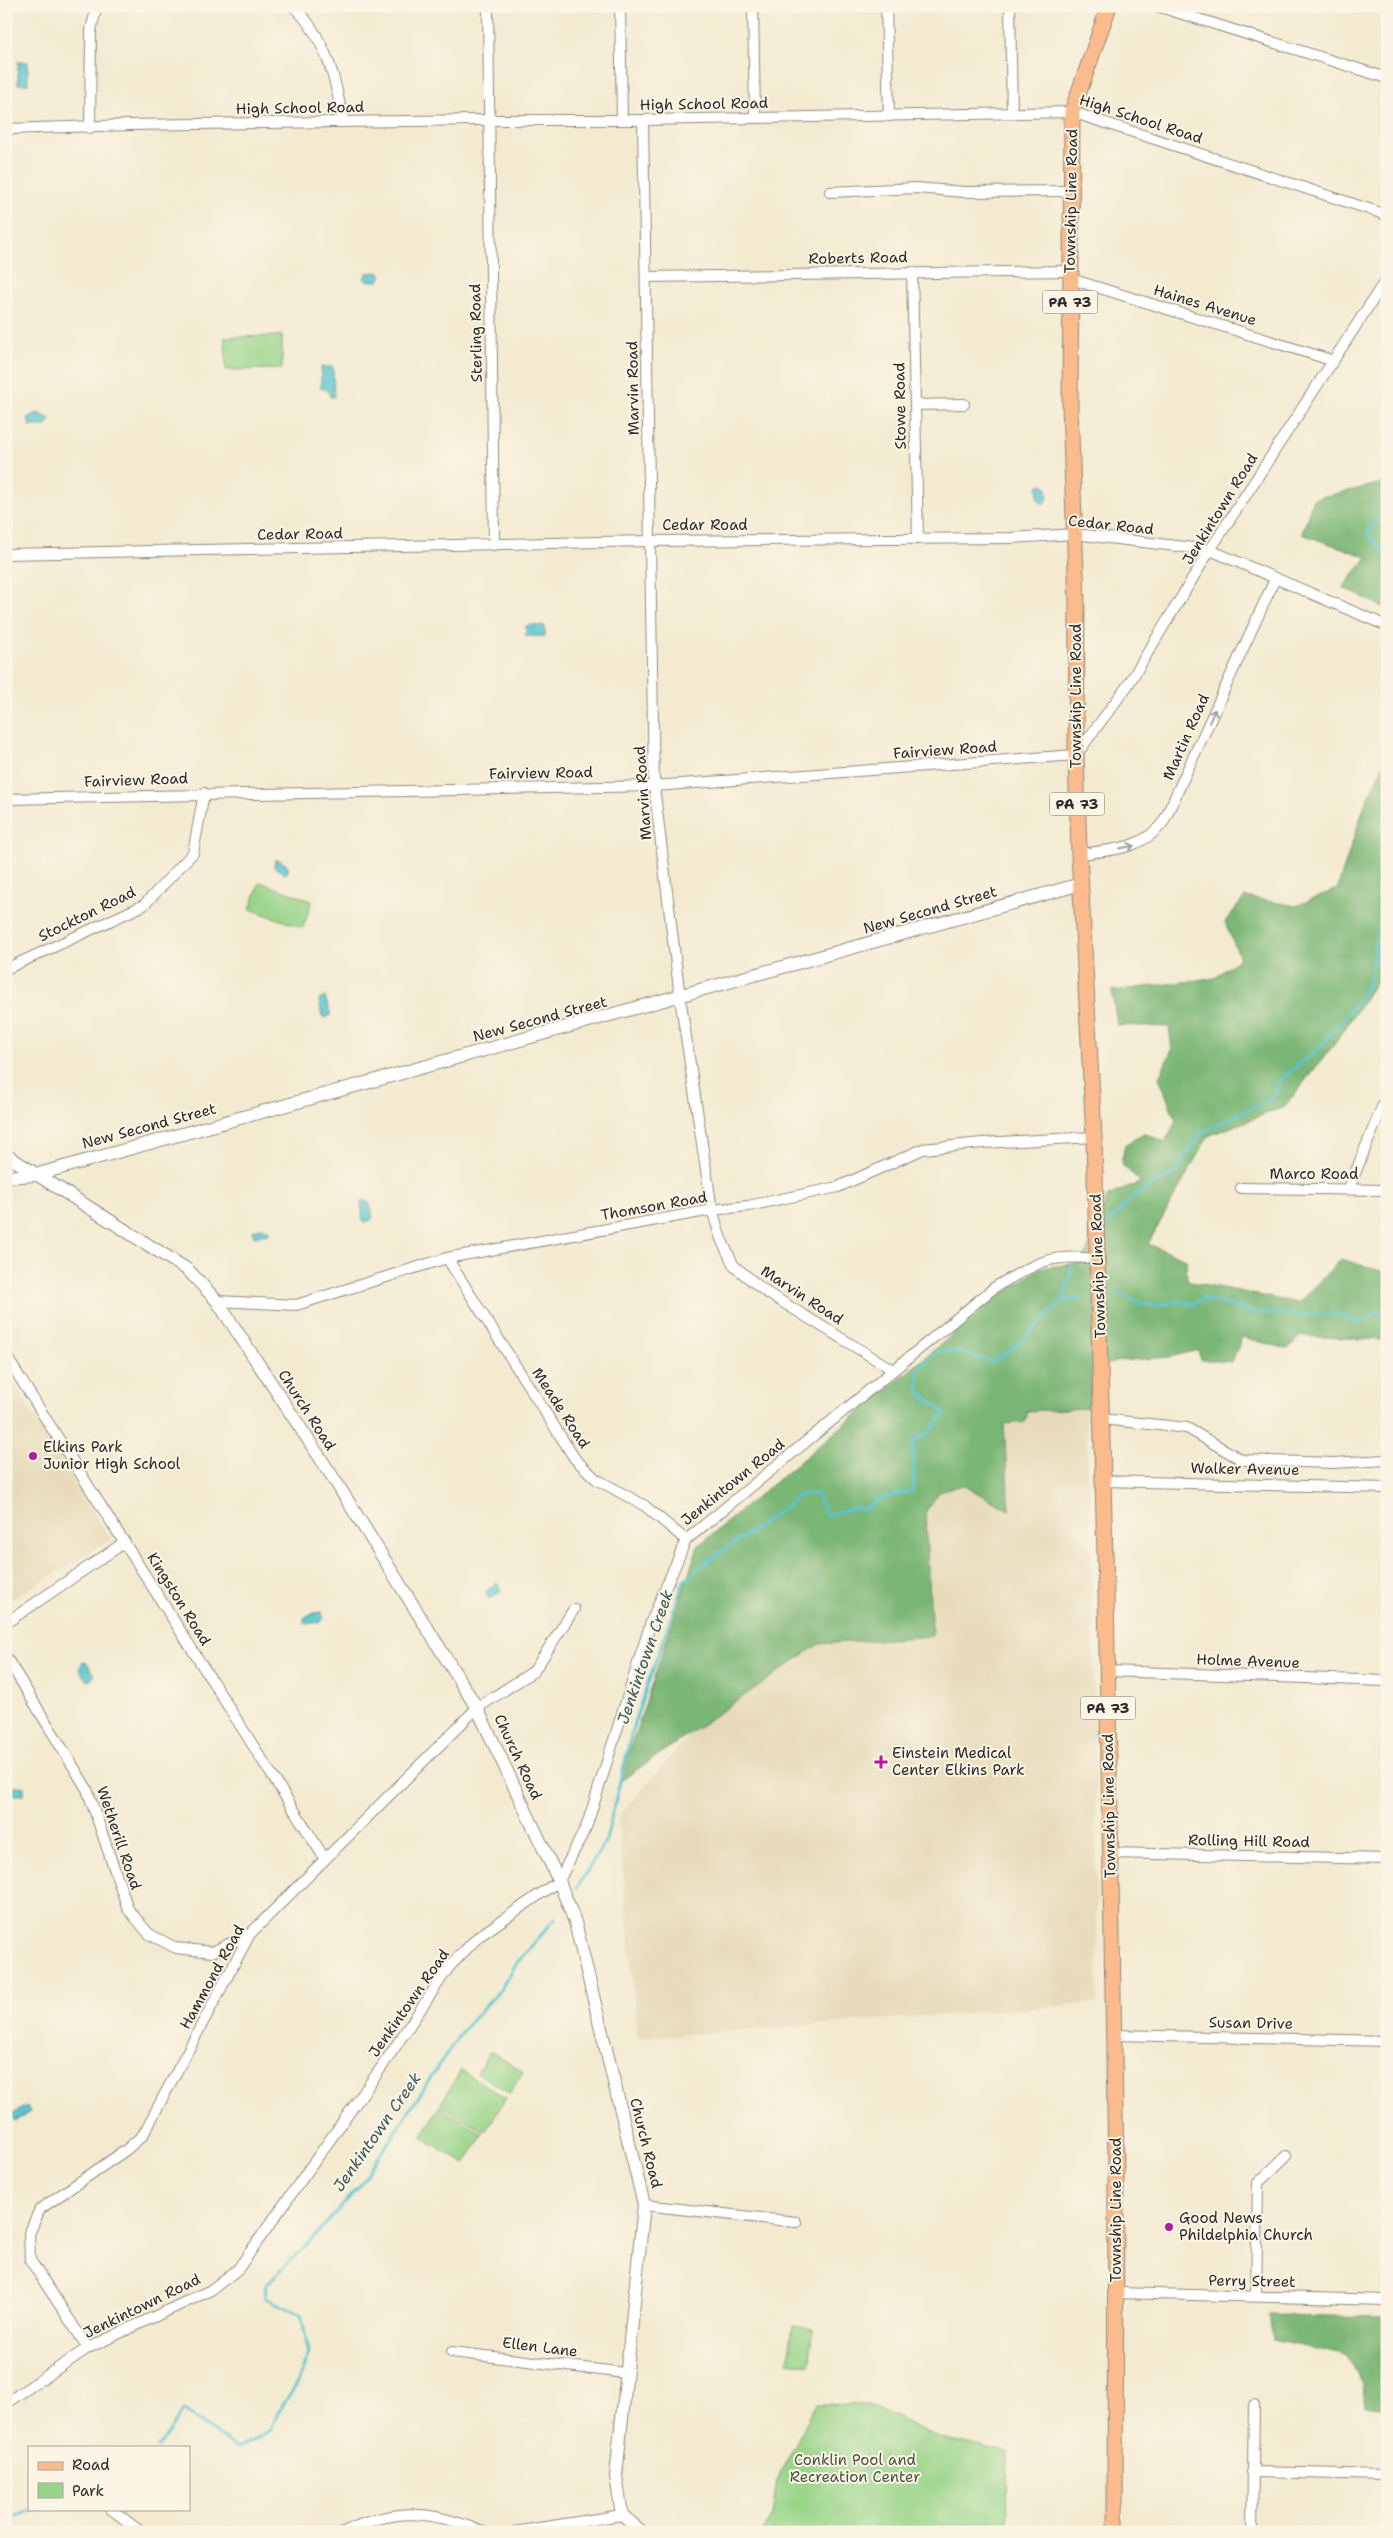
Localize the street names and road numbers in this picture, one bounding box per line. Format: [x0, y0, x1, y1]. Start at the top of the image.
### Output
street label: High School Road [1077, 90, 1206, 149]
street label: High School Road [640, 93, 769, 115]
street label: High School Road [236, 97, 365, 119]
street label: Township Line Road [1060, 128, 1082, 274]
street label: Roberts Road [808, 247, 908, 269]
street label: Haines Avenue [1151, 280, 1259, 330]
street label: Sterling Road [465, 283, 487, 383]
road number: PA 73 [1042, 290, 1098, 314]
street label: Marvin Road [622, 340, 644, 435]
street label: Stowe Road [889, 362, 911, 450]
street label: Jenkintown Road [1178, 449, 1263, 568]
street label: Cedar Road [1067, 511, 1155, 539]
street label: Cedar Road [662, 515, 748, 535]
street label: Cedar Road [257, 523, 344, 545]
street label: Township Line Road [1066, 623, 1086, 768]
street label: Martin Road [1158, 690, 1214, 783]
street label: Fairview Road [892, 736, 998, 764]
street label: Marvin Road [630, 745, 656, 841]
street label: Fairview Road [489, 762, 594, 784]
street label: Fairview Road [84, 768, 189, 792]
road number: PA 73 [1050, 792, 1104, 816]
street label: New Second Street [861, 881, 999, 939]
street label: Stockton Road [35, 882, 139, 946]
street label: New Second Street [471, 991, 609, 1047]
street label: New Second Street [80, 1098, 218, 1154]
street label: Marco Road [1270, 1164, 1359, 1184]
street label: Thomson Road [599, 1187, 709, 1225]
street label: Township Line Road [1085, 1193, 1111, 1339]
street label: Marvin Road [757, 1261, 847, 1329]
street label: Meade Road [527, 1364, 595, 1453]
street label: Church Road [273, 1366, 341, 1455]
street label: Jenkintown Road [677, 1434, 789, 1530]
street label: Walker Avenue [1190, 1458, 1300, 1480]
street label: Kingston Road [142, 1549, 216, 1650]
street label: Holme Avenue [1196, 1649, 1300, 1673]
road number: PA 73 [1080, 1696, 1136, 1720]
street label: Church Road [489, 1711, 547, 1804]
street label: Township Line Road [1098, 1733, 1120, 1879]
street label: Wetherill Road [92, 1784, 146, 1893]
street label: Rolling Hill Road [1188, 1830, 1311, 1852]
street label: Hammond Road [175, 1921, 249, 2033]
street label: Jenkintown Road [364, 1945, 454, 2061]
street label: Susan Drive [1209, 2012, 1293, 2034]
street label: Church Road [625, 2096, 667, 2191]
street label: Township Line Road [1106, 2137, 1126, 2282]
street label: Jenkintown Road [80, 2269, 204, 2343]
street label: Perry Street [1208, 2270, 1296, 2292]
street label: Ellen Lane [501, 2332, 579, 2362]

